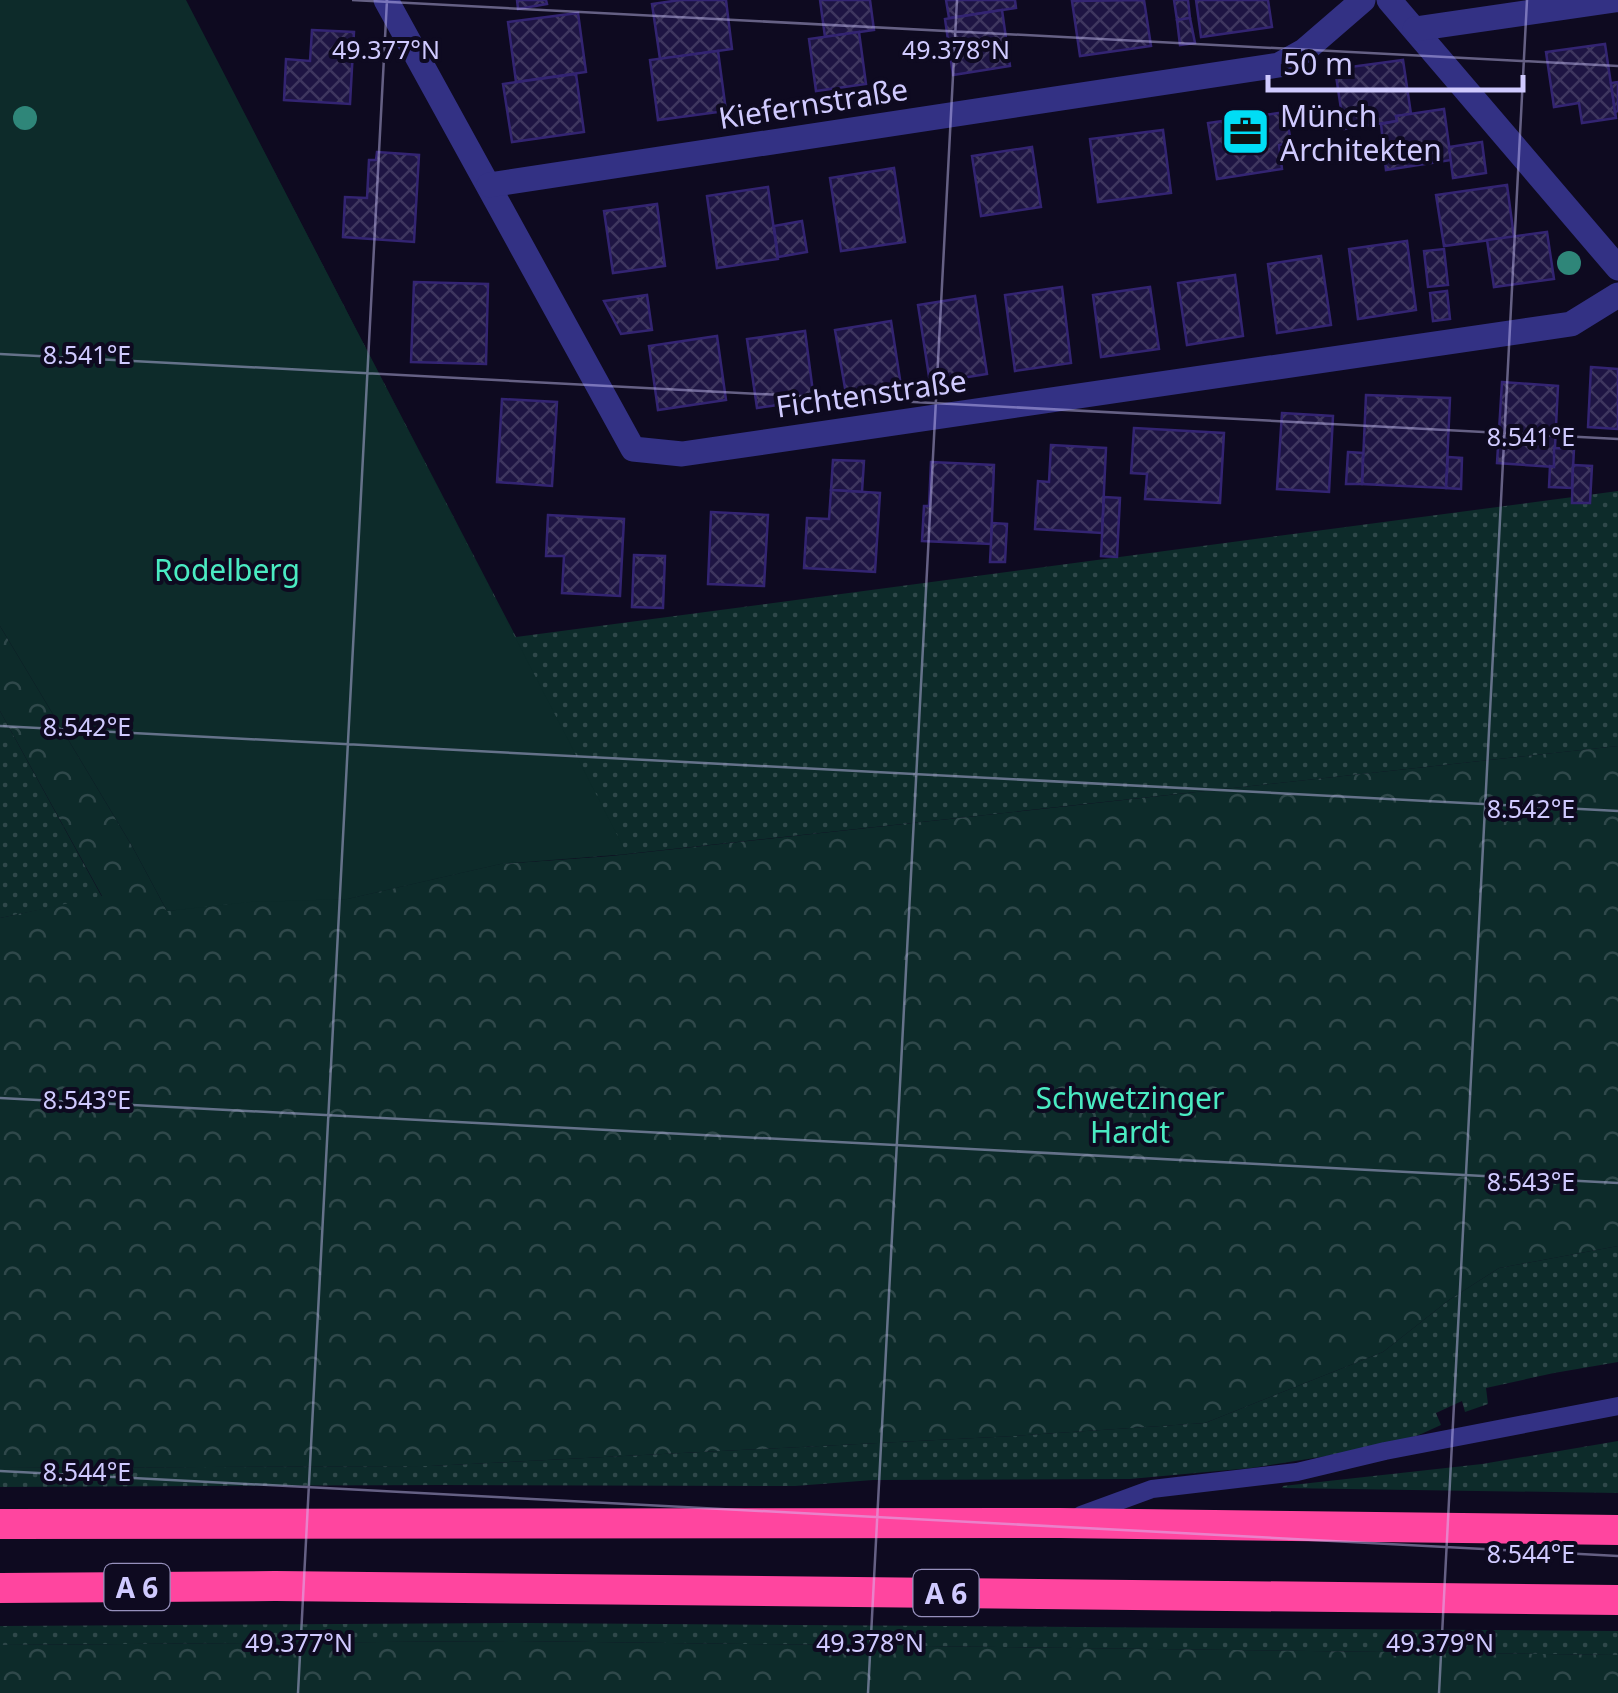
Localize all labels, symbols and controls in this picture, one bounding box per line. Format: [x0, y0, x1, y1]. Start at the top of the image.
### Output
scale bar [1268, 30, 1523, 92]
text: 49.377°N [332, 32, 440, 66]
text: 49.378°N [902, 32, 1010, 66]
text: 50 m [1283, 43, 1353, 84]
street label: Kiefernstraße [715, 68, 911, 138]
place label: Münch Architekten [1280, 95, 1442, 170]
office icon: Münch Architekten [1219, 106, 1271, 158]
text: 8.541°E [43, 337, 131, 371]
street label: Fichtenstraße [773, 359, 969, 427]
text: 8.541°E [1487, 419, 1575, 453]
park label: Rodelberg [154, 549, 300, 590]
text: 8.542°E [43, 709, 131, 743]
text: 8.542°E [1487, 791, 1575, 825]
park label: Schwetzinger Hardt [1036, 1077, 1224, 1152]
text: 8.543°E [43, 1082, 131, 1116]
text: 8.543°E [1487, 1164, 1575, 1198]
text: 8.544°E [43, 1454, 131, 1488]
text: 8.544°E [1487, 1536, 1575, 1570]
road number: A 6 [104, 1564, 170, 1610]
road number: A 6 [914, 1570, 978, 1616]
text: 49.377°N [245, 1625, 353, 1659]
text: 49.378°N [816, 1625, 924, 1659]
text: 49.379°N [1386, 1625, 1494, 1659]

